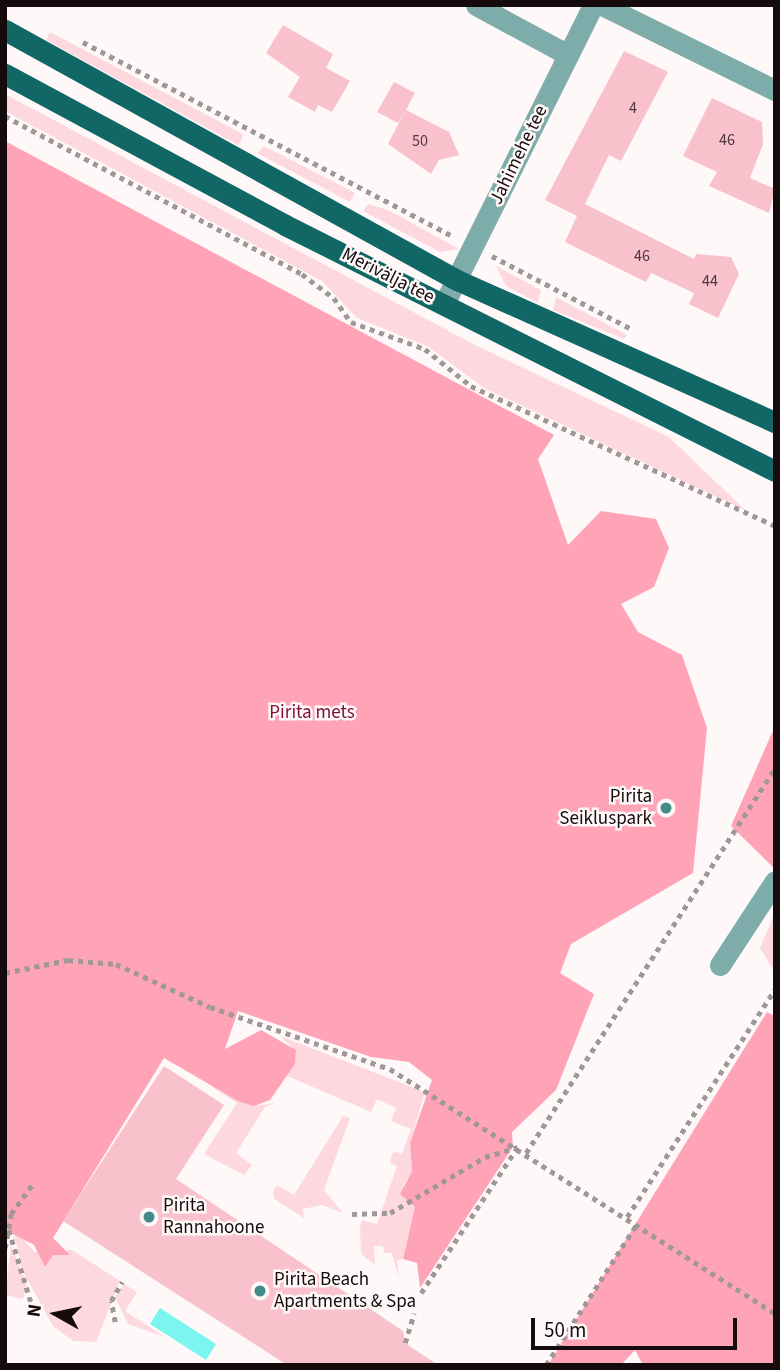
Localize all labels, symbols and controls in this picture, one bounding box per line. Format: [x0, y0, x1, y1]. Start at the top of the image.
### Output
house number: 4 [629, 98, 637, 118]
street label: Jahimehe tee [485, 102, 553, 208]
house number: 46 [719, 130, 735, 150]
house number: 50 [412, 131, 428, 151]
street label: Merivälja tee [338, 243, 438, 309]
house number: 46 [634, 246, 650, 266]
house number: 44 [702, 271, 718, 291]
park label: Pirita mets [269, 702, 355, 724]
place label: Pirita Seikluspark [559, 786, 652, 830]
marker: Pirita Seikluspark [658, 800, 674, 816]
place label: Pirita Rannahoone [163, 1195, 264, 1239]
marker: Pirita Rannahoone [141, 1209, 157, 1225]
place label: Pirita Beach Apartments & Spa [274, 1269, 416, 1313]
north arrow [21, 1279, 91, 1349]
marker: Pirita Beach Apartments & Spa [252, 1283, 268, 1299]
text: N [20, 1302, 49, 1319]
scale bar [535, 1304, 742, 1348]
text: 50 m [544, 1315, 586, 1345]

